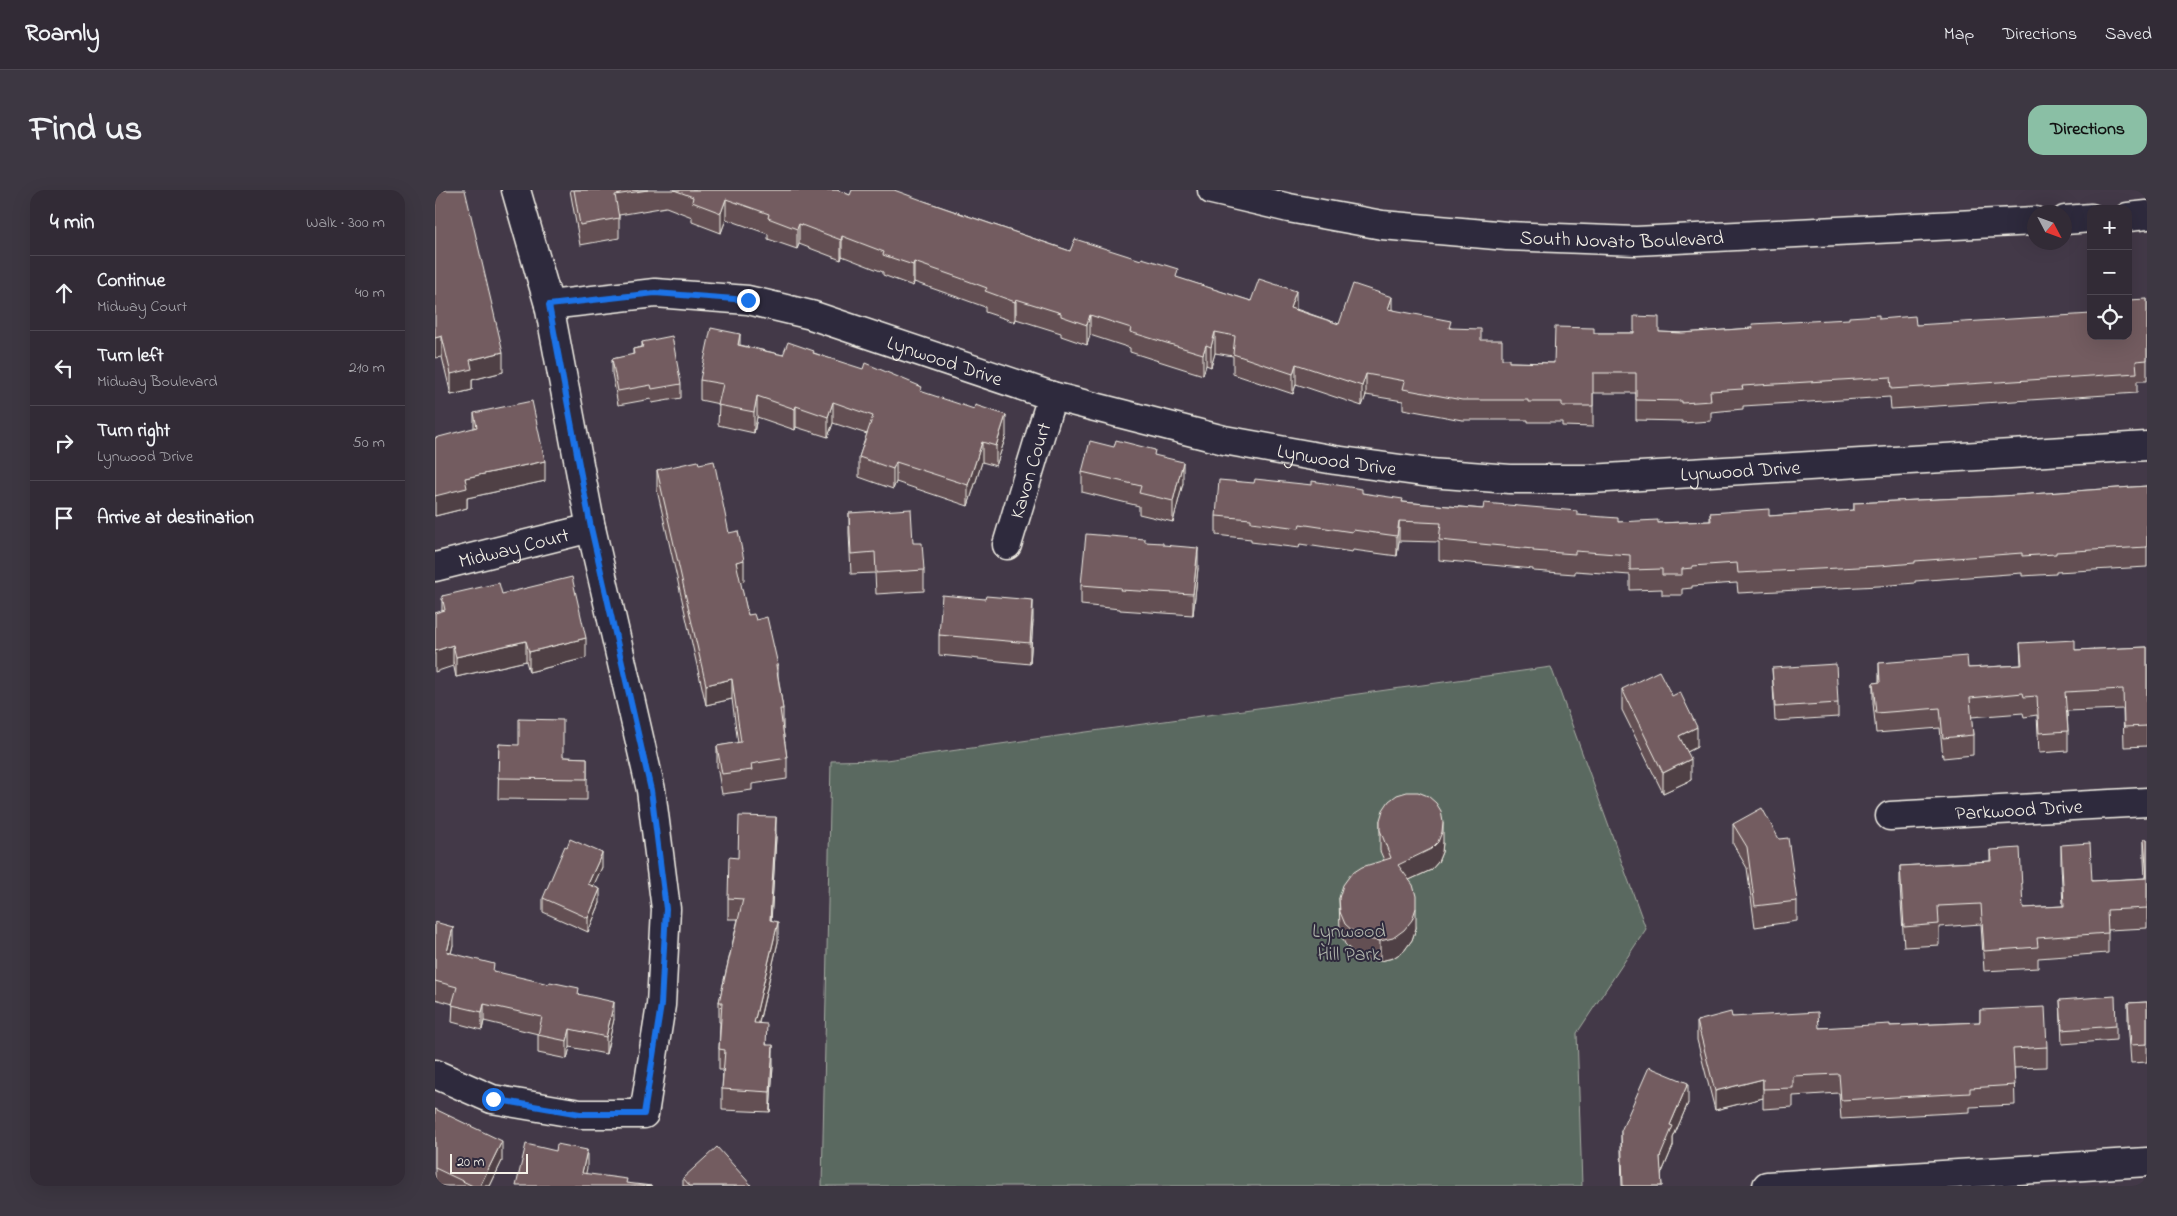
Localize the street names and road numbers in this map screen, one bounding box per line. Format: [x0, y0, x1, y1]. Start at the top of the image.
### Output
street label: South Novato Boulevard [1519, 225, 1725, 258]
street label: Lynwood Drive [883, 329, 1006, 395]
street label: Kavon Court [1004, 419, 1060, 523]
street label: Lynwood Drive [1275, 438, 1398, 485]
street label: Lynwood Drive [1680, 455, 1801, 491]
street label: Midway Court [456, 522, 573, 578]
street label: Parkwood Drive [1954, 794, 2084, 829]

